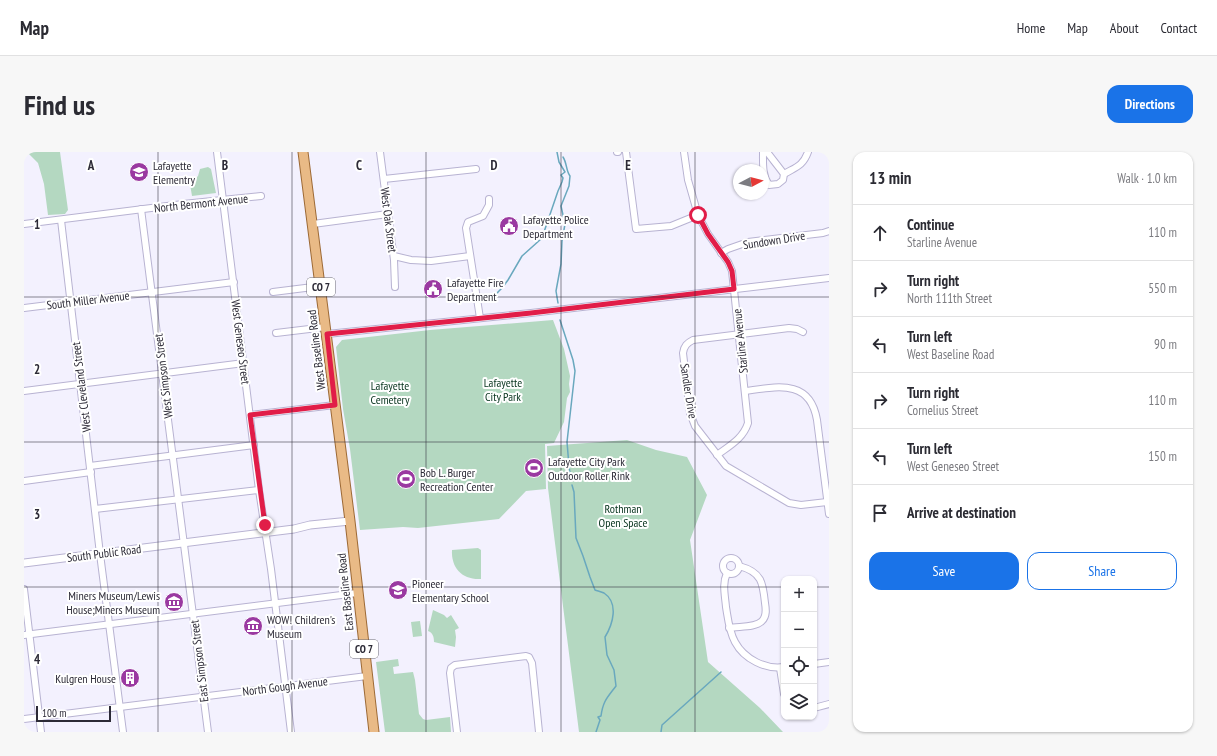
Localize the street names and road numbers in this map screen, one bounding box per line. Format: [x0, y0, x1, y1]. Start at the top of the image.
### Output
street label: West Oak Street [378, 187, 401, 254]
street label: North Bermont Avenue [153, 191, 249, 215]
street label: Sundown Drive [742, 228, 806, 252]
road number: CO 7 [307, 278, 335, 296]
street label: South Miller Avenue [46, 287, 130, 313]
street label: West Geneseo Street [228, 299, 254, 386]
street label: Starline Avenue [729, 308, 751, 374]
street label: West Baseline Road [304, 309, 328, 391]
street label: West Simpson Street [150, 332, 176, 419]
street label: West Cleveland Street [68, 340, 94, 433]
street label: Sandler Drive [677, 362, 701, 420]
street label: South Public Road [66, 541, 142, 565]
street label: East Baseline Road [333, 552, 357, 632]
street label: East Simpson Street [186, 618, 211, 703]
road number: CO 7 [350, 640, 378, 658]
street label: North Gough Avenue [242, 673, 328, 699]

